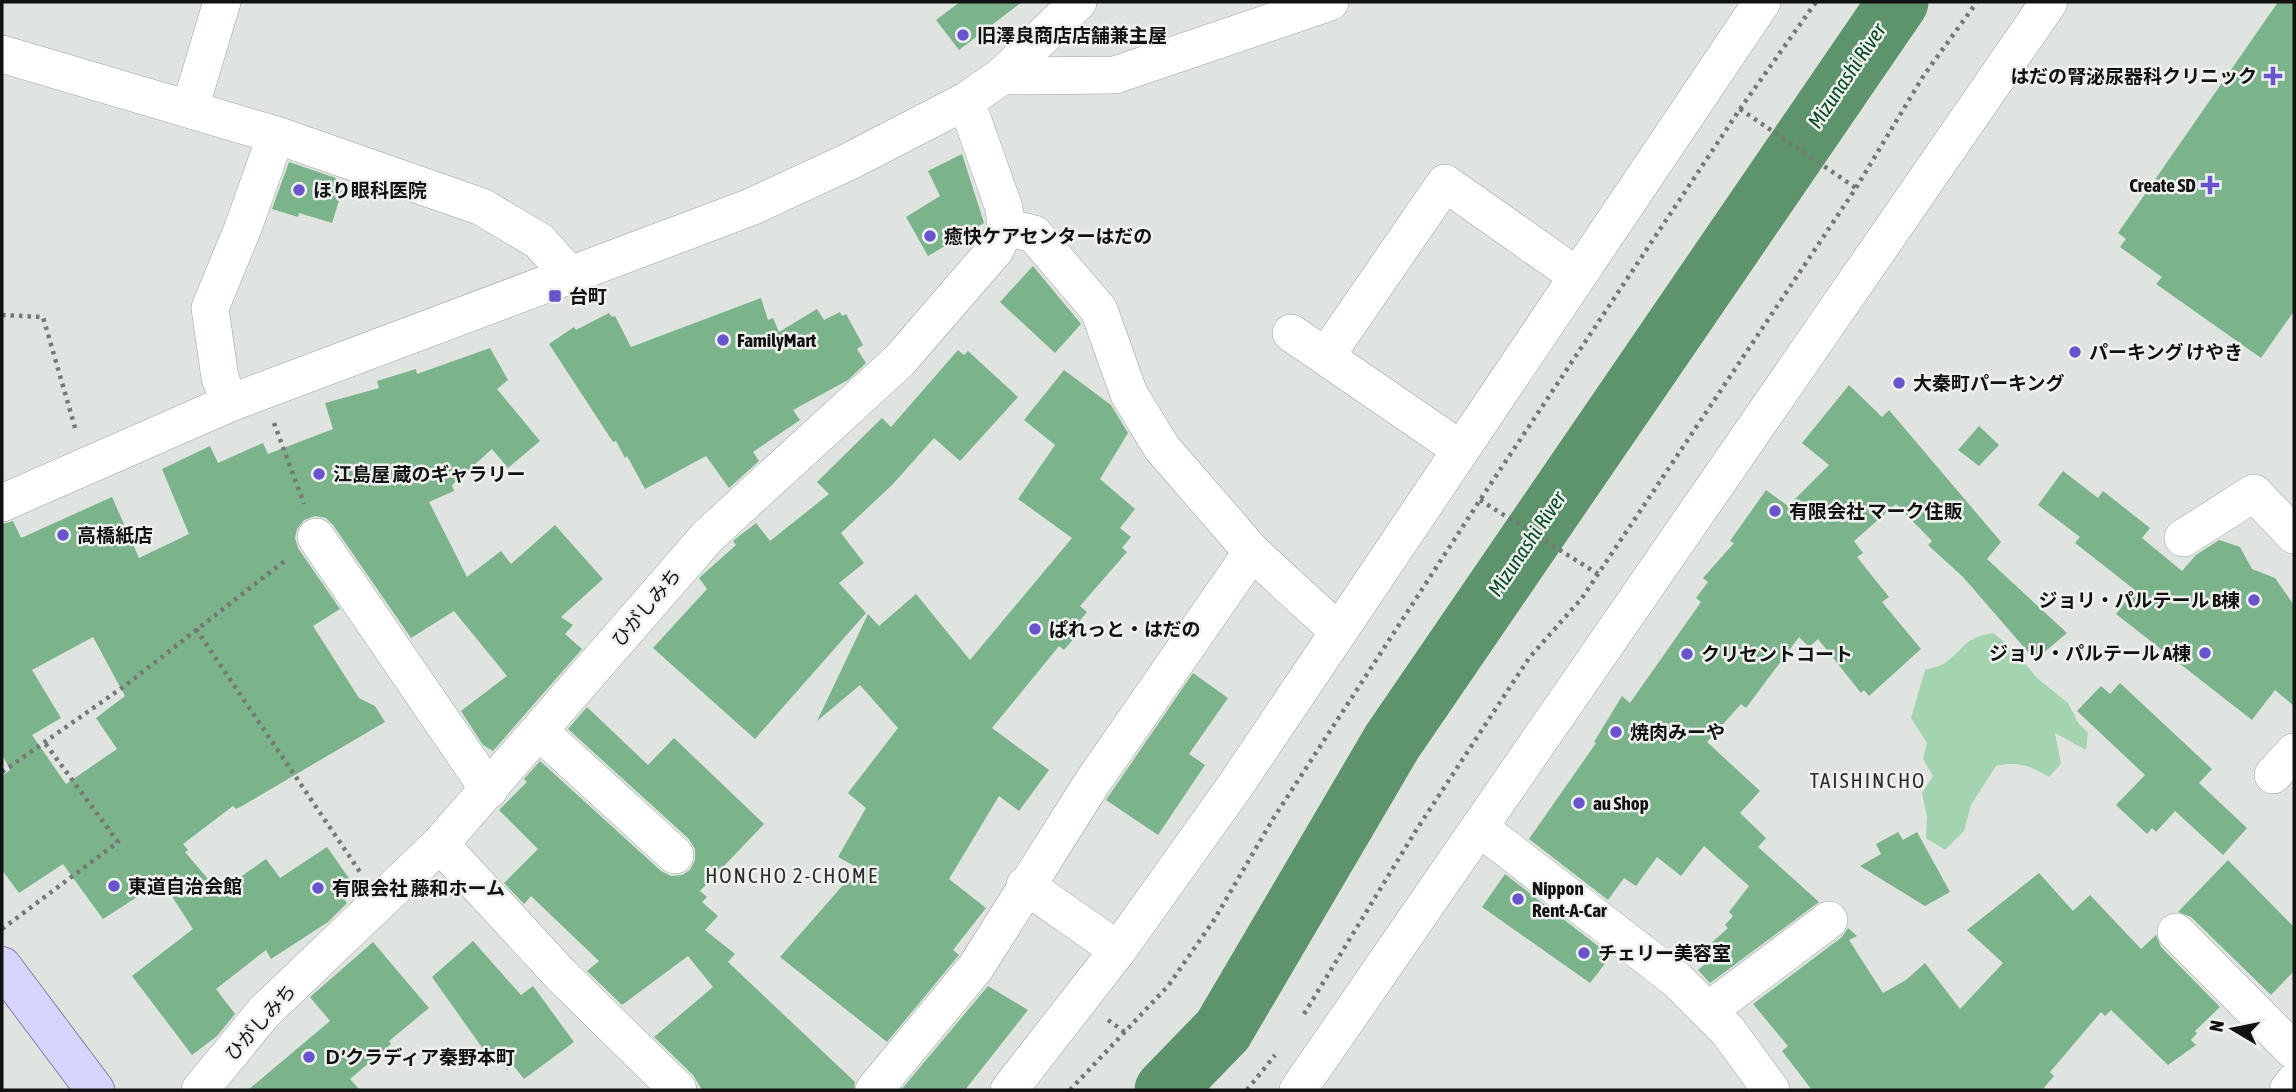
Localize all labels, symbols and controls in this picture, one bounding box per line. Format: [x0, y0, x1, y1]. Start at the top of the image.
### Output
water label: Mizunashi River [1802, 18, 1891, 132]
place label: 旧澤良商店店舗兼主屋 [977, 24, 1167, 46]
marker: 旧澤良商店店舗兼主屋 [955, 27, 971, 43]
place label: はだの腎泌尿器科クリニック [2010, 65, 2257, 87]
marker: はだの腎泌尿器科クリニック [2263, 66, 2283, 86]
place label: Create SD [2129, 174, 2196, 196]
marker: Create SD [2202, 177, 2218, 193]
place label: ほり眼科医院 [313, 179, 427, 201]
marker: ほり眼科医院 [291, 182, 307, 198]
place label: 癒快ケアセンターはだの [944, 225, 1152, 247]
marker: 癒快ケアセンターはだの [922, 228, 938, 244]
place label: 台町 [569, 285, 607, 307]
marker: 台町 [547, 288, 563, 304]
place label: FamilyMart [737, 329, 817, 351]
marker: FamilyMart [715, 332, 731, 348]
place label: パーキング けやき [2089, 341, 2243, 363]
marker: パーキング けやき [2067, 344, 2083, 360]
place label: 大秦町パーキング [1913, 372, 2064, 394]
marker: 大秦町パーキング [1891, 375, 1907, 391]
place label: 江島屋 蔵のギャラリー [333, 463, 526, 485]
marker: 江島屋 蔵のギャラリー [311, 466, 327, 482]
water label: Mizunashi River [1482, 486, 1571, 600]
place label: 有限会社 マーク住販 [1789, 500, 1963, 522]
marker: 有限会社 マーク住販 [1767, 503, 1783, 519]
place label: 高橋紙店 [77, 524, 153, 546]
marker: 高橋紙店 [55, 527, 71, 543]
street label: ひがしみち [607, 564, 685, 650]
place label: ジョリ・パルテール B棟 [2038, 589, 2240, 611]
marker: ジョリ・パルテール B棟 [2246, 592, 2262, 608]
place label: ぱれっと・はだの [1049, 618, 1201, 640]
marker: ぱれっと・はだの [1027, 621, 1043, 637]
place label: ジョリ・パルテール A棟 [1989, 642, 2191, 664]
place label: クリセントコート [1701, 643, 1853, 665]
marker: ジョリ・パルテール A棟 [2197, 645, 2213, 661]
marker: クリセントコート [1679, 646, 1695, 662]
place label: 焼肉みーや [1630, 721, 1725, 743]
marker: 焼肉みーや [1608, 724, 1624, 740]
district label: TAISHINCHO [1810, 768, 1926, 792]
place label: au Shop [1593, 792, 1649, 814]
marker: au Shop [1571, 795, 1587, 811]
district label: HONCHO 2-CHOME [705, 863, 879, 887]
place label: 東道自治会館 [128, 875, 242, 897]
place label: 有限会社 藤和ホーム [332, 877, 505, 899]
place label: Nippon Rent-A-Car [1532, 877, 1607, 921]
marker: 東道自治会館 [106, 878, 122, 894]
marker: 有限会社 藤和ホーム [310, 880, 326, 896]
marker: Nippon Rent-A-Car [1510, 891, 1526, 907]
place label: チェリー美容室 [1598, 942, 1731, 964]
marker: チェリー美容室 [1576, 945, 1592, 961]
street label: ひがしみち [220, 979, 300, 1065]
north arrow [2198, 994, 2268, 1064]
text: N [2204, 1019, 2228, 1033]
place label: Ｄ’クラディア秦野本町 [323, 1046, 515, 1068]
marker: Ｄ’クラディア秦野本町 [301, 1049, 317, 1065]

